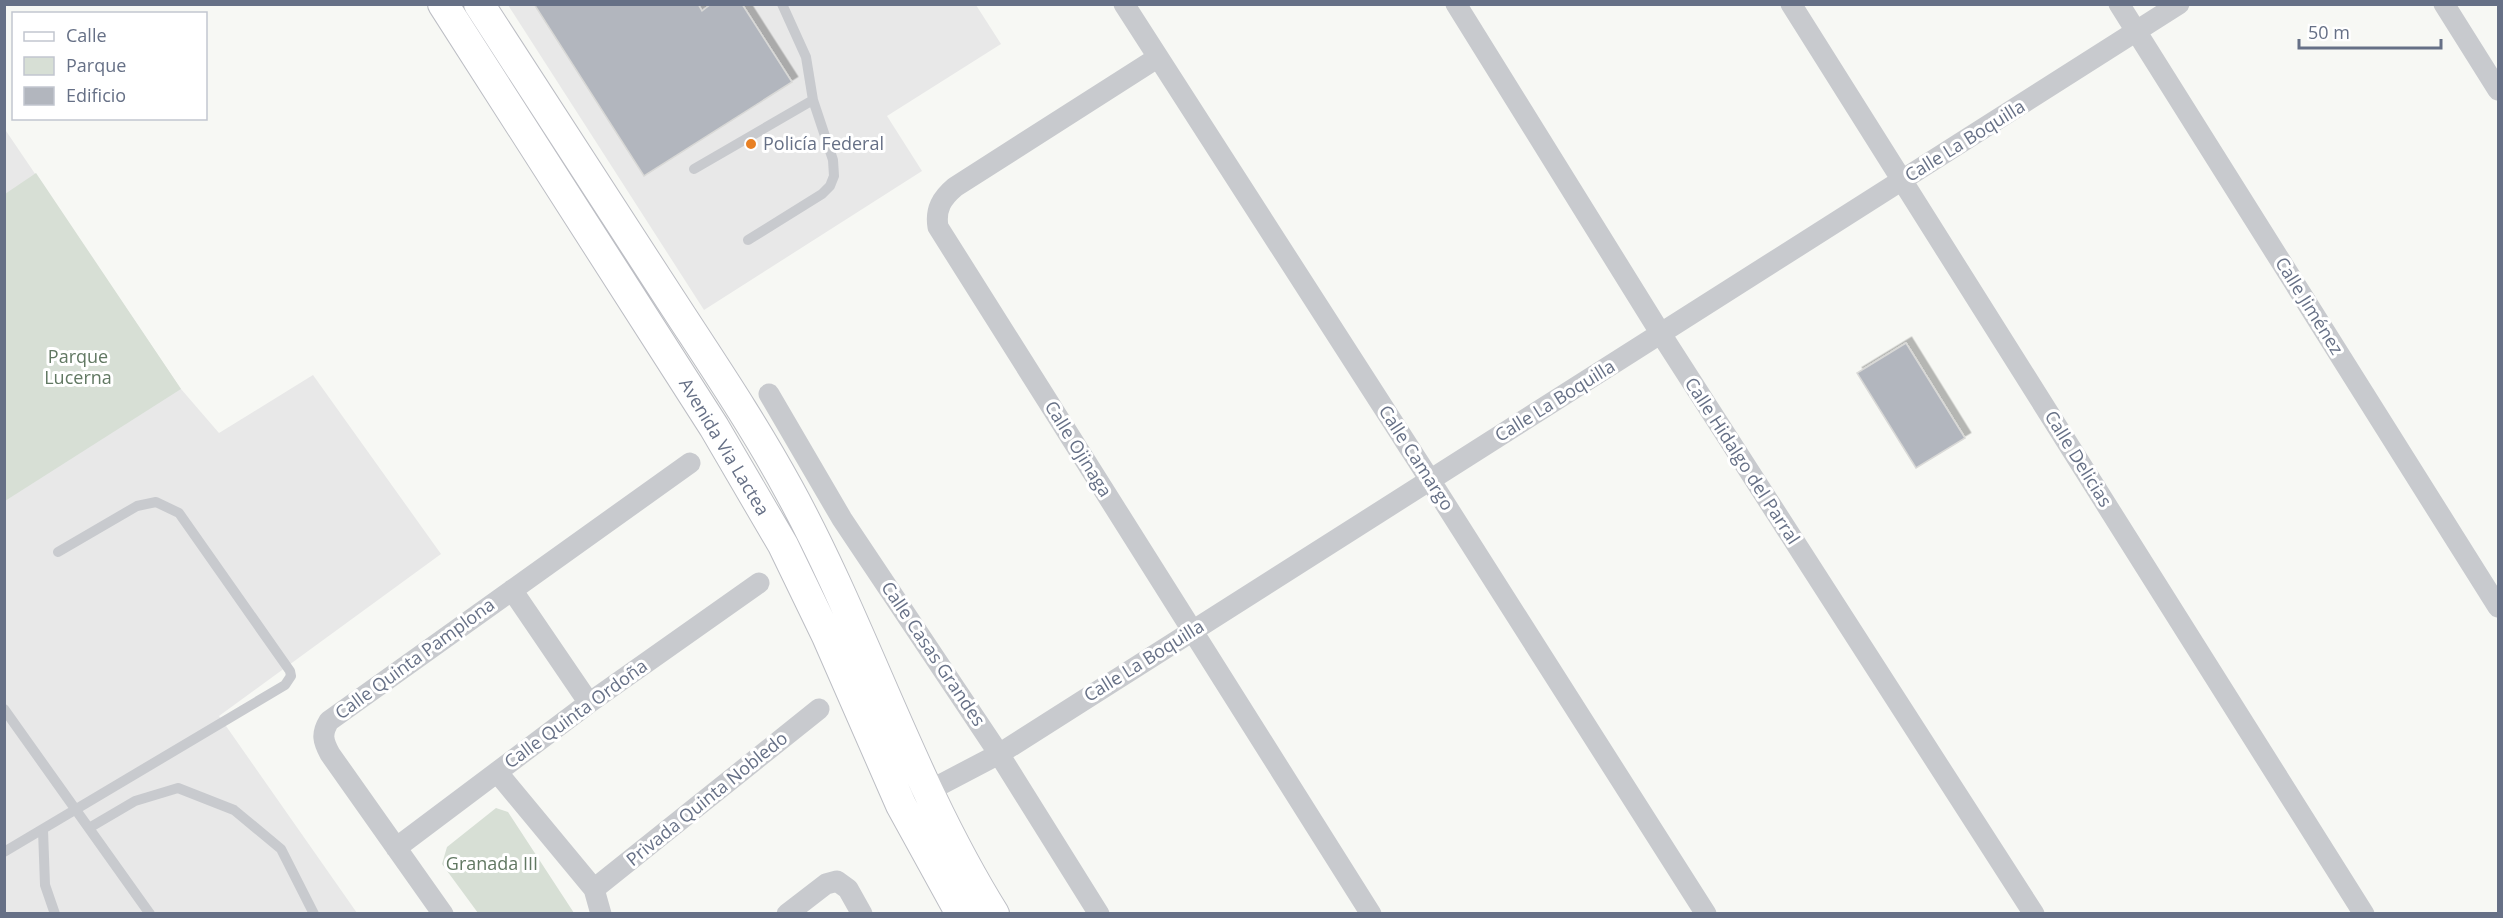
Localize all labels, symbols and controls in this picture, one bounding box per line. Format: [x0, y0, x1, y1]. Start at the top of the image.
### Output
legend [12, 12, 207, 120]
scale bar [2299, 12, 2442, 50]
text: 50 m [2308, 20, 2350, 44]
text: Calle [66, 23, 107, 47]
text: Parque [66, 53, 126, 77]
text: Edificio [66, 83, 126, 107]
street label: Calle La Boquilla [1900, 94, 2029, 187]
place label: Policía Federal [763, 131, 884, 155]
marker: Policía Federal [744, 137, 758, 151]
street label: Calle Jiménez [2270, 252, 2349, 359]
park label: Parque Lucerna [44, 344, 112, 389]
street label: Calle La Boquilla [1490, 354, 1619, 447]
street label: Calle Hidalgo del Parral [1680, 372, 1806, 548]
street label: Avenida Via Lactea [674, 373, 775, 520]
street label: Calle Ojinaga [1040, 396, 1118, 501]
street label: Calle Camargo [1374, 400, 1460, 515]
street label: Calle Delicias [2040, 406, 2118, 511]
street label: Calle Casas Grandes [876, 576, 991, 730]
street label: Calle Quinta Pamplona [330, 592, 499, 724]
street label: Calle La Boquilla [1079, 614, 1208, 707]
street label: Calle Quinta Ordoña [499, 653, 652, 773]
street label: Privada Quinta Nobledo [621, 726, 792, 871]
park label: Granada III [446, 851, 538, 875]

